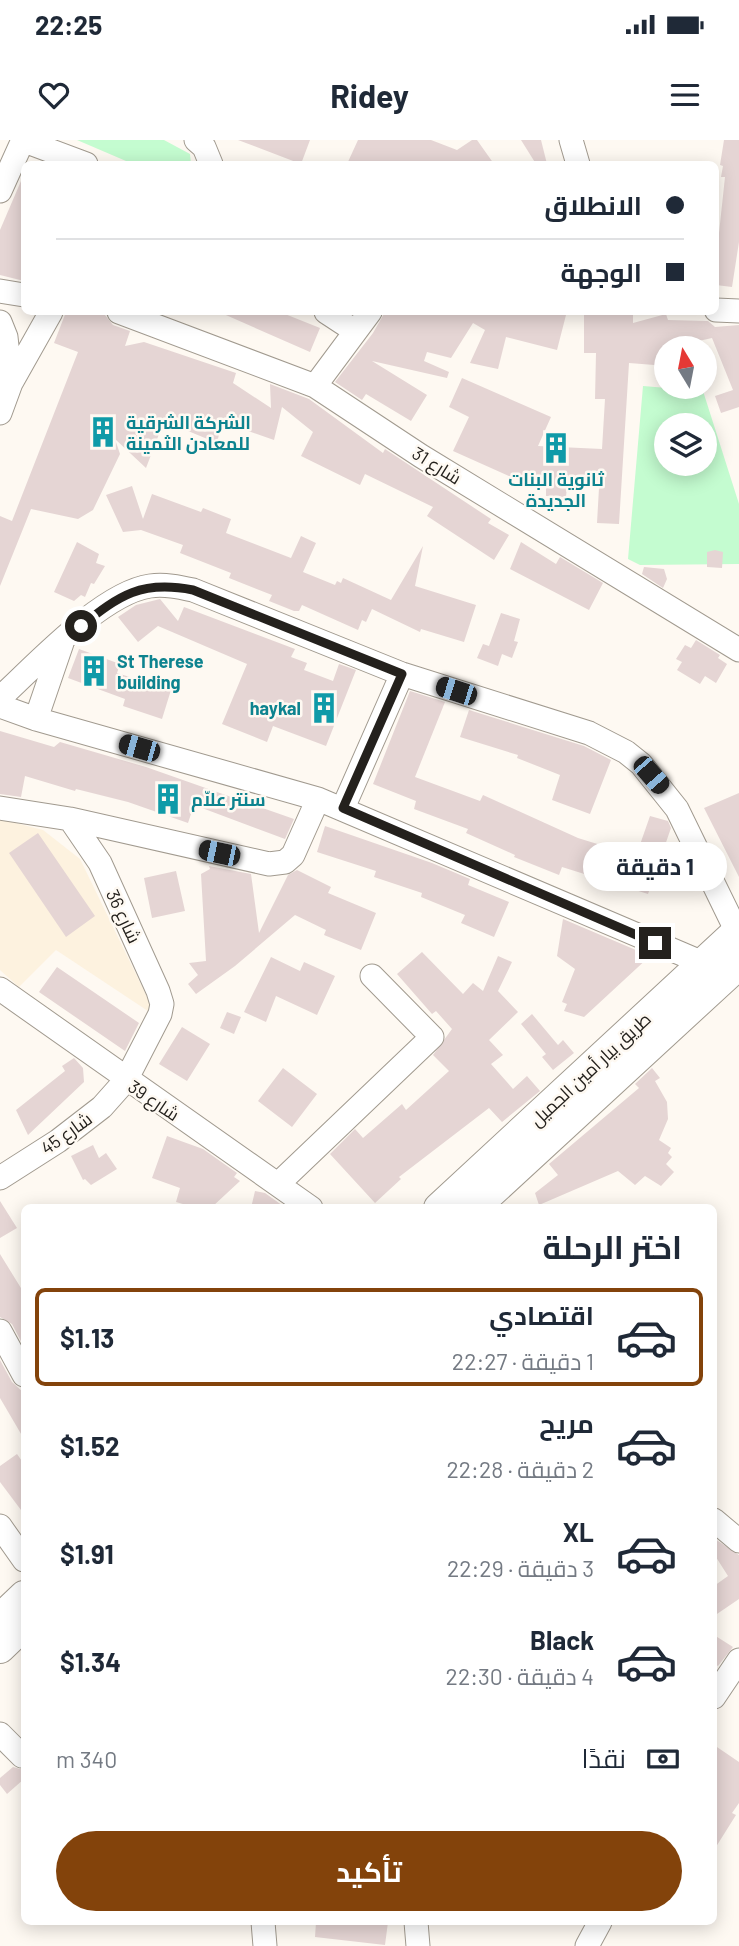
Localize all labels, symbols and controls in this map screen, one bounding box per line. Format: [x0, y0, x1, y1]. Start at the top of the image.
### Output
text: 22:25 [35, 9, 102, 40]
icon: heart [35, 76, 73, 114]
text: Ridey [330, 76, 409, 114]
icon: menu [666, 76, 704, 114]
text: الانطلاق [544, 189, 642, 220]
text: الوجهة [561, 256, 642, 287]
north arrow [654, 336, 718, 399]
map controls [654, 336, 717, 476]
place label: الشركة الشرقية للمعادن الثمينة [126, 411, 251, 454]
button: layers [654, 413, 717, 476]
building icon: الشركة الشرقية للمعادن الثمينة [86, 415, 120, 449]
building icon: ثانوية البنات الجديدة [539, 431, 573, 465]
street label: شارع 31 [407, 441, 466, 490]
place label: ثانوية البنات الجديدة [508, 468, 604, 511]
route start [65, 610, 97, 642]
place label: St Therese building [117, 650, 204, 693]
building icon: St Therese building [77, 654, 111, 688]
car [433, 675, 480, 707]
building icon: haykal [307, 691, 341, 725]
place label: haykal [250, 697, 301, 719]
car [116, 732, 163, 764]
car [630, 752, 673, 798]
building icon: سنتر علاّم [151, 782, 185, 816]
place label: سنتر علاّم [191, 788, 266, 812]
car [197, 838, 242, 868]
callout: 1 دقيقة [583, 842, 727, 890]
text: 1 دقيقة [616, 852, 694, 880]
street label: شارع 36 [100, 886, 146, 947]
route end [639, 927, 671, 959]
street label: طريق بيار أمين الجميل [525, 1007, 656, 1132]
street label: شارع 39 [123, 1075, 184, 1127]
street label: شارع 45 [36, 1107, 97, 1160]
text: اختر الرحلة [543, 1227, 682, 1265]
text: اقتصادي [489, 1299, 594, 1330]
icon: car [615, 1306, 678, 1369]
text: $1.13 [60, 1322, 114, 1353]
text: 1 دقيقة · 22:27 [452, 1347, 594, 1375]
text: مريح [539, 1407, 594, 1438]
icon: car [615, 1414, 678, 1477]
text: $1.52 [60, 1430, 120, 1461]
text: 2 دقيقة · 22:28 [446, 1455, 594, 1483]
text: XL [563, 1516, 594, 1547]
icon: car [615, 1522, 678, 1585]
text: $1.91 [60, 1538, 114, 1569]
text: 3 دقيقة · 22:29 [447, 1554, 594, 1582]
text: Black [530, 1624, 594, 1655]
icon: car [615, 1630, 678, 1693]
text: $1.34 [60, 1646, 121, 1677]
text: 4 دقيقة · 22:30 [446, 1662, 594, 1690]
icon: cash [644, 1740, 682, 1778]
text: نقدًا [582, 1742, 626, 1773]
text: 340 m [56, 1745, 117, 1773]
button: تأكيد [56, 1831, 682, 1911]

